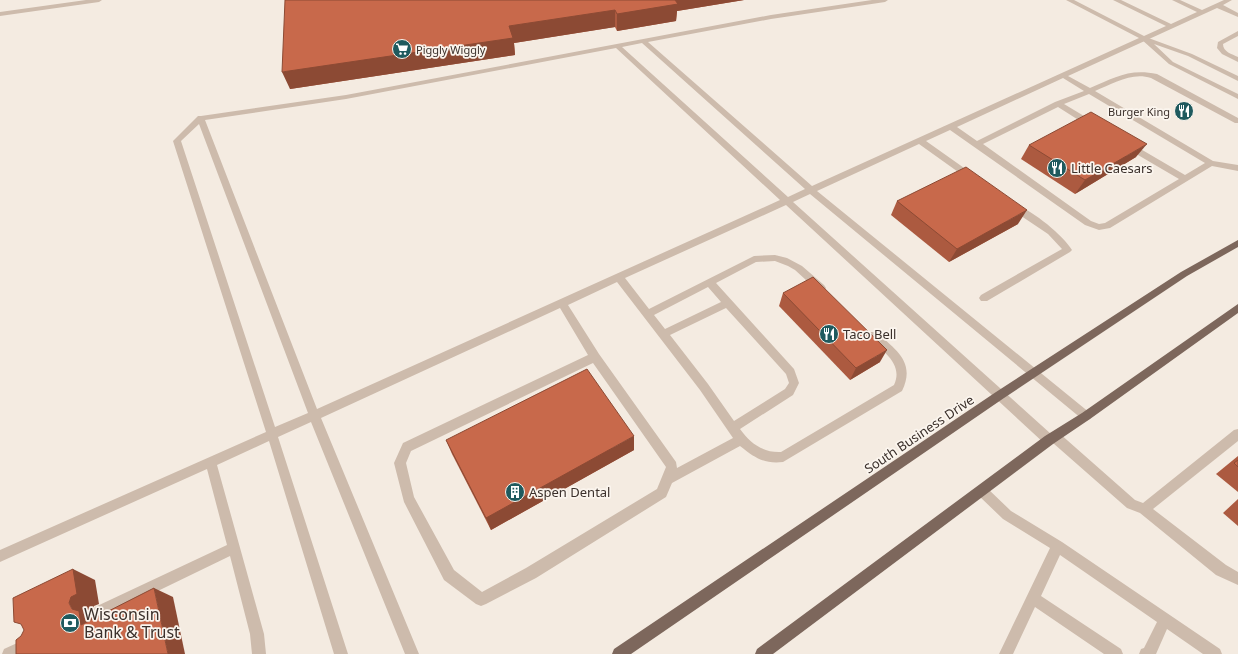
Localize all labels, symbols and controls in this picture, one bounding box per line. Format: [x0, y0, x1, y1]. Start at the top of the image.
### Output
supermarket icon: Piggly Wiggly [391, 38, 413, 60]
place label: Piggly Wiggly [416, 42, 486, 57]
restaurant icon: Burger King [1173, 100, 1195, 122]
place label: Burger King [1108, 104, 1170, 119]
restaurant icon: Little Caesars [1046, 157, 1068, 179]
place label: Little Caesars [1071, 159, 1153, 177]
restaurant icon: Taco Bell [818, 323, 840, 345]
place label: Taco Bell [843, 325, 896, 343]
street label: South Business Drive [861, 391, 977, 477]
building icon: Aspen Dental [504, 481, 526, 503]
place label: Aspen Dental [529, 483, 610, 501]
place label: Wisconsin Bank & Trust [84, 603, 180, 643]
bank icon: Wisconsin Bank & Trust [59, 612, 81, 634]

